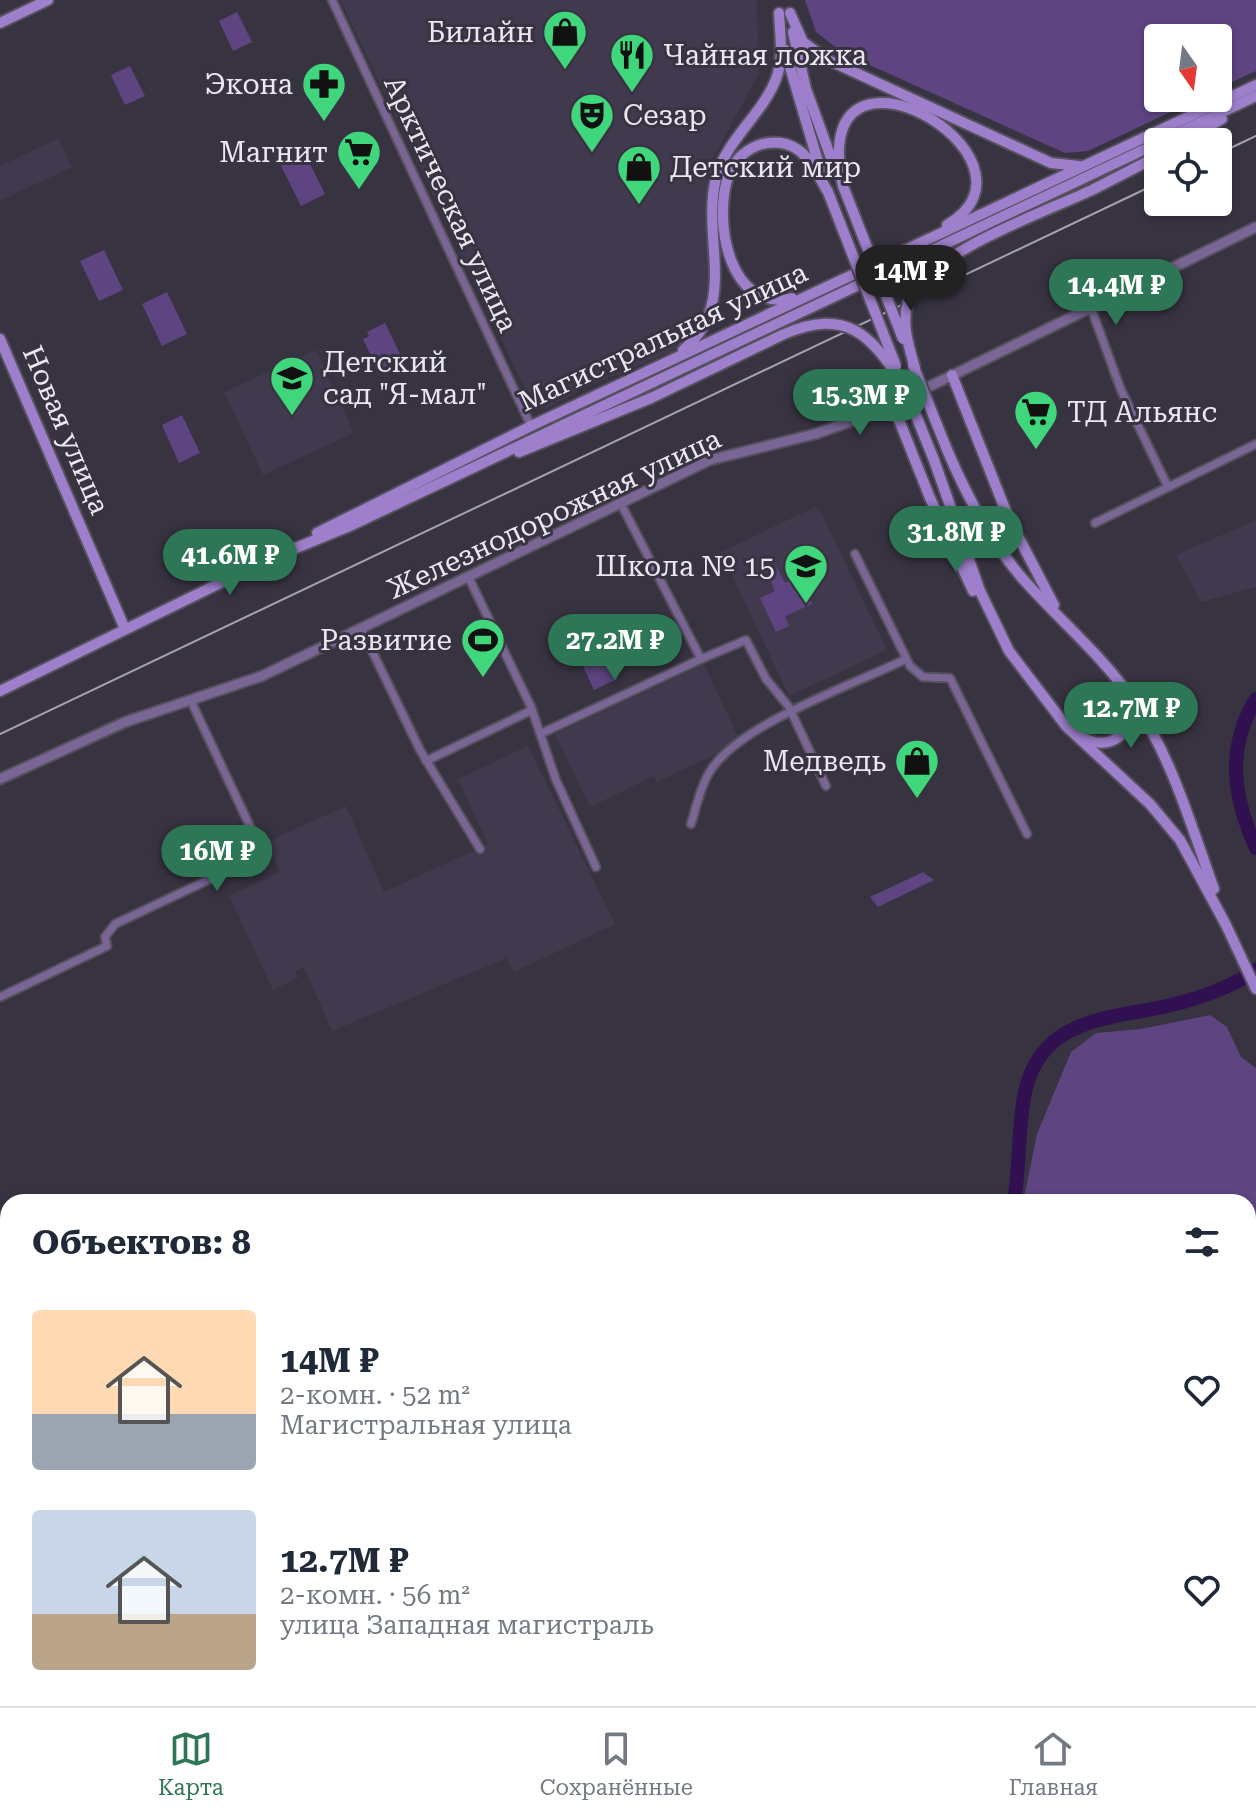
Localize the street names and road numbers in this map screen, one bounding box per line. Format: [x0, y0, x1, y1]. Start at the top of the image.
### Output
street label: Арктическая улица [377, 71, 525, 337]
street label: Магистральная улица [514, 256, 812, 418]
street label: Новая улица [16, 341, 116, 519]
street label: Железнодорожная улица [382, 422, 726, 606]

